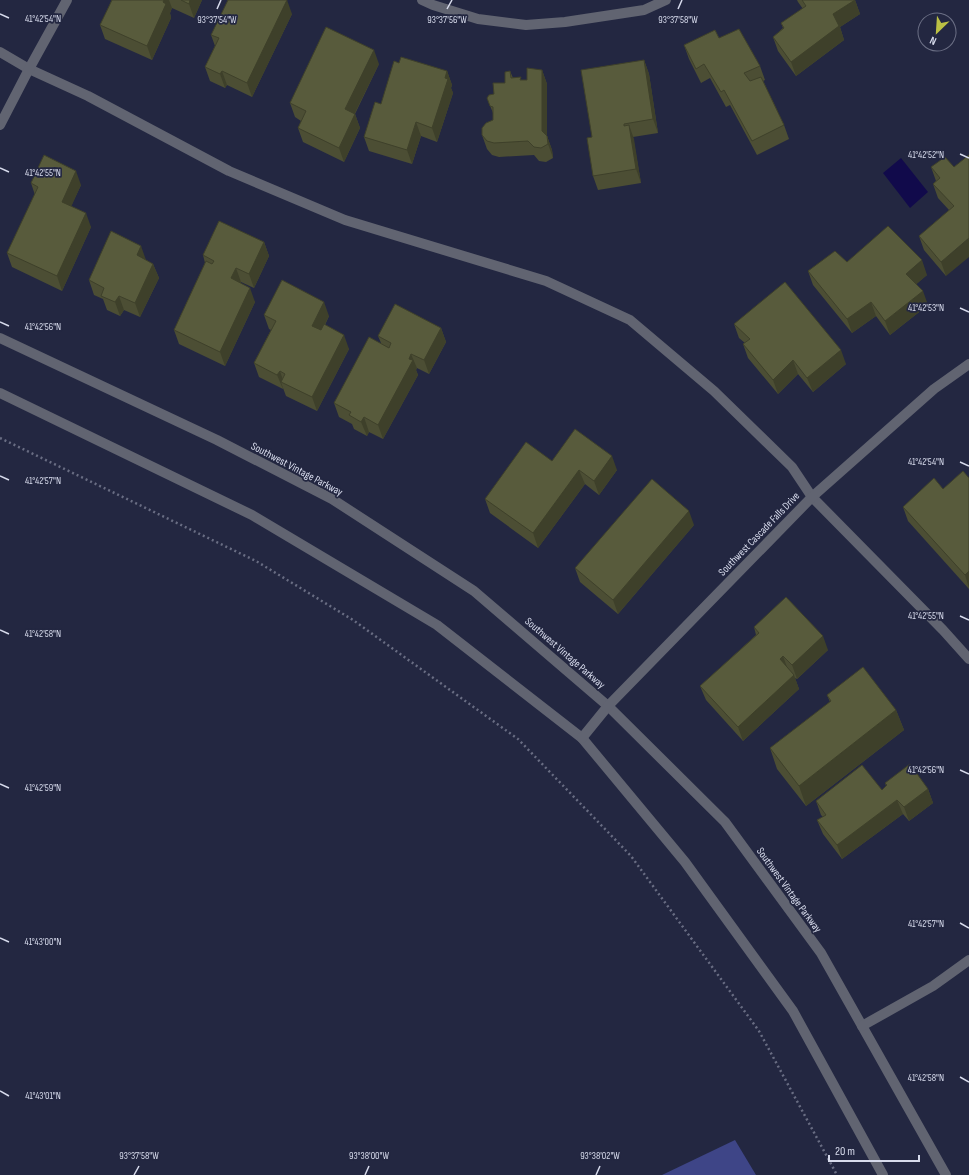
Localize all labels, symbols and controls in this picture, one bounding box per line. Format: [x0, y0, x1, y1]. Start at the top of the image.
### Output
north arrow [917, 12, 957, 52]
text: 41°42'54"N [25, 13, 61, 25]
text: 93°37'54"W [197, 14, 237, 26]
text: 93°37'56"W [427, 14, 467, 26]
text: 93°37'58"W [658, 14, 698, 26]
text: N [927, 33, 938, 48]
text: 41°42'52"N [908, 149, 944, 161]
text: 41°42'55"N [25, 167, 61, 179]
text: 41°42'53"N [908, 302, 944, 314]
text: 41°42'56"N [25, 321, 61, 333]
street label: Southwest Vintage Parkway [249, 439, 346, 499]
text: 41°42'54"N [908, 456, 944, 468]
text: 41°42'57"N [25, 475, 61, 487]
street label: Southwest Cascade Falls Drive [716, 489, 802, 579]
text: 41°42'55"N [908, 610, 944, 622]
street label: Southwest Vintage Parkway [522, 615, 608, 692]
text: 41°42'58"N [25, 628, 61, 640]
text: 41°42'56"N [908, 764, 944, 776]
text: 41°42'59"N [25, 782, 61, 794]
street label: Southwest Vintage Parkway [754, 845, 825, 936]
text: 41°42'57"N [908, 918, 944, 930]
text: 41°43'00"N [25, 936, 61, 948]
text: 41°42'58"N [908, 1072, 944, 1084]
text: 41°43'01"N [25, 1090, 61, 1102]
scale bar [829, 1137, 919, 1163]
text: 20 m [835, 1144, 855, 1159]
text: 93°37'58"W [119, 1150, 159, 1162]
text: 93°38'00"W [349, 1150, 389, 1162]
text: 93°38'02"W [580, 1150, 620, 1162]

